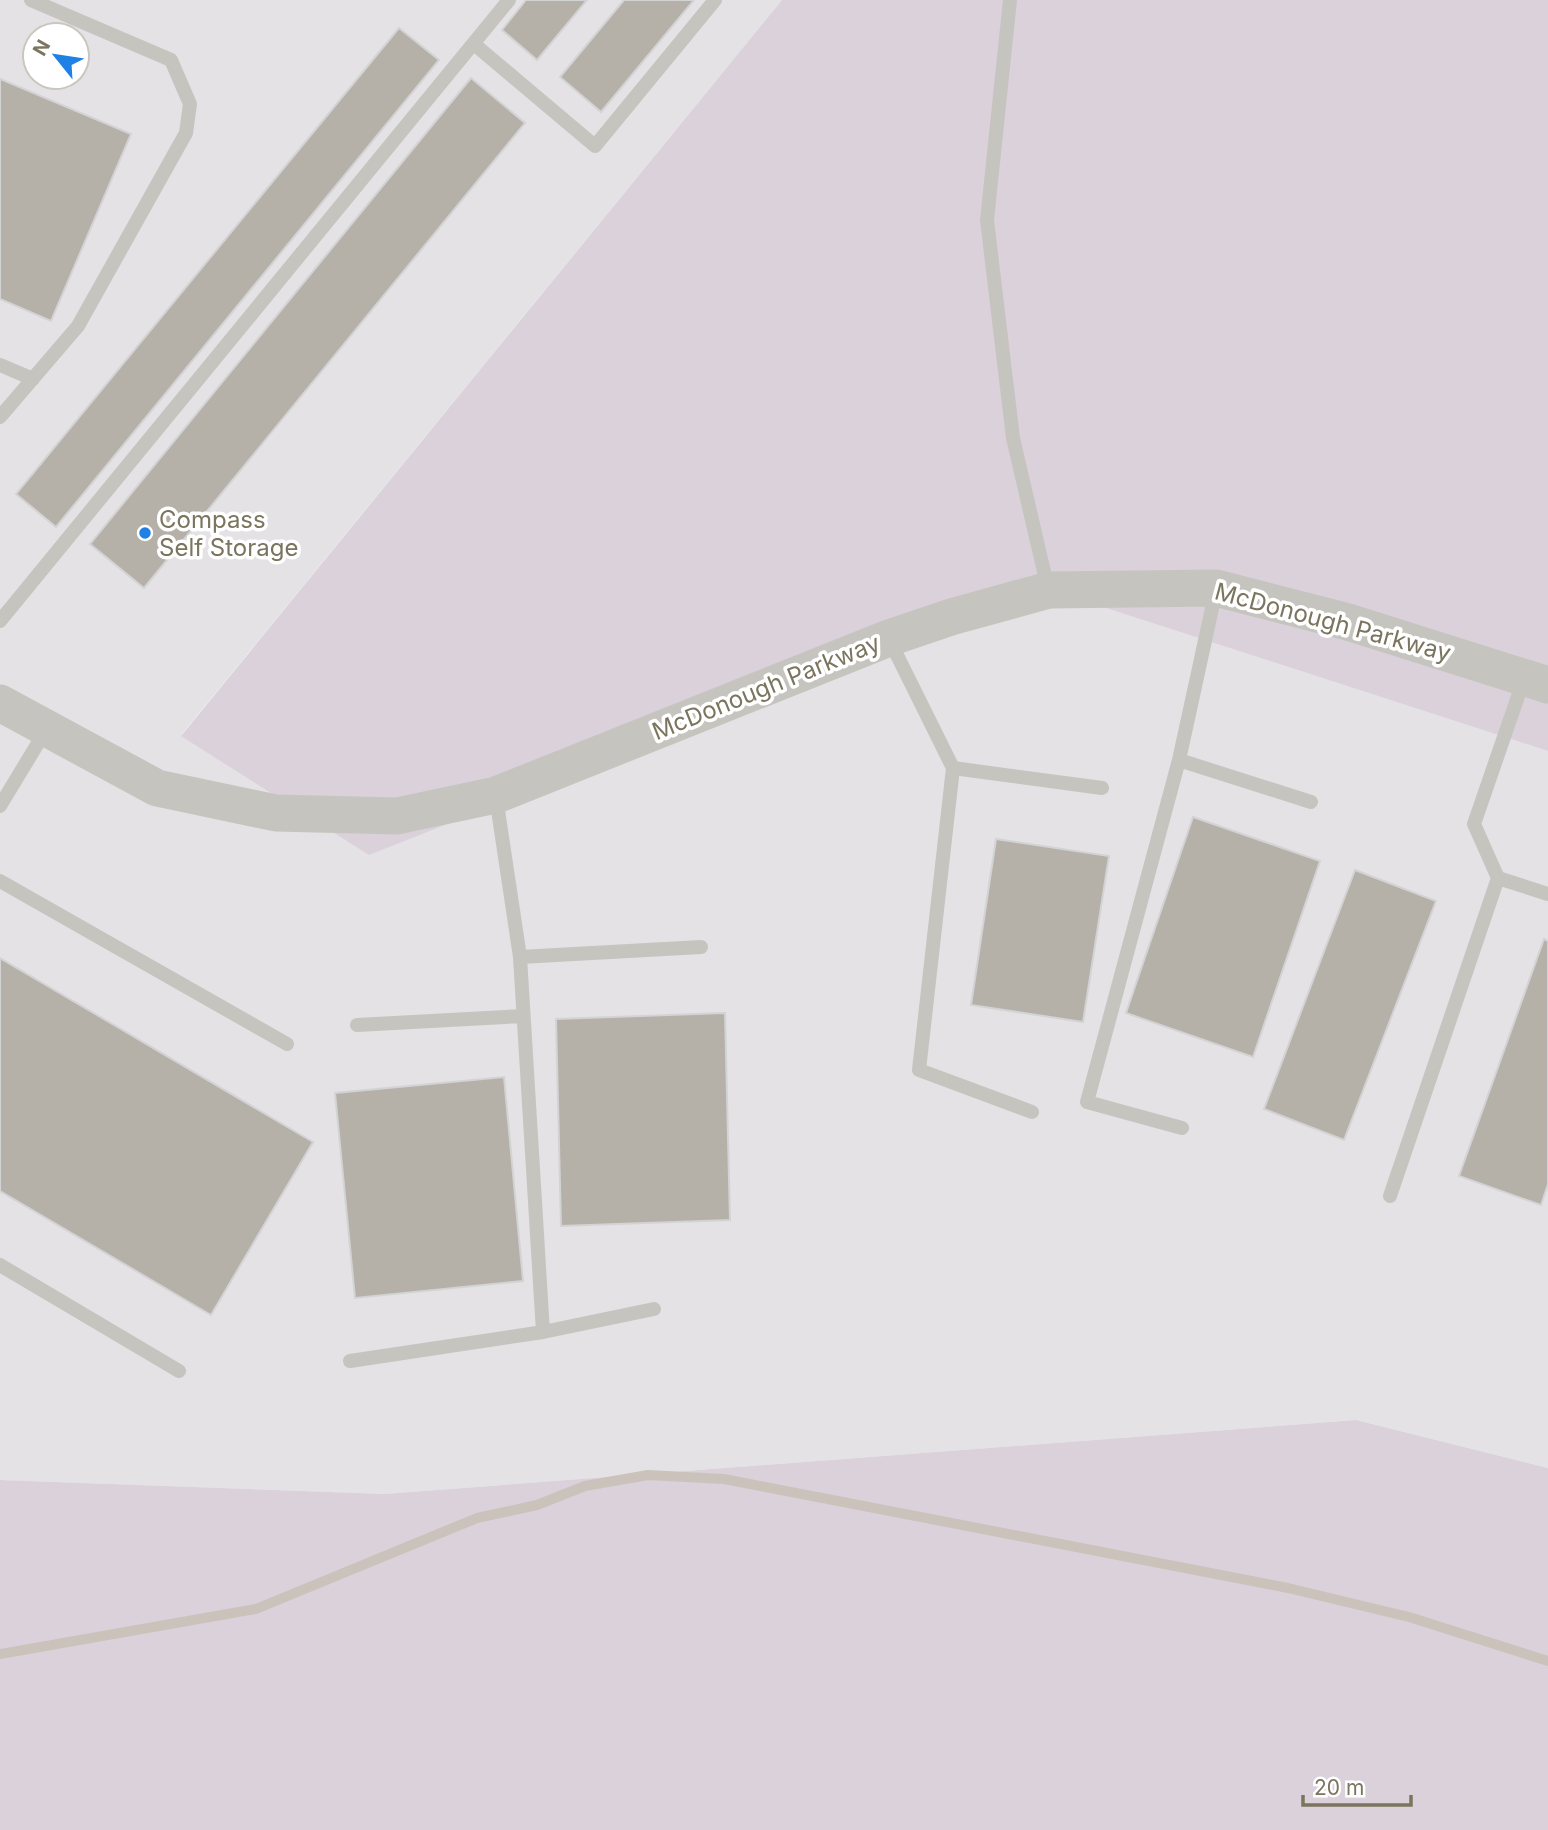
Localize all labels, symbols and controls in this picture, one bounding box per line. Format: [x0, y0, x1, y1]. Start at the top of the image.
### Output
north arrow [21, 21, 91, 91]
text: N [28, 36, 55, 60]
place label: Compass Self Storage [159, 505, 298, 562]
marker: Compass Self Storage [137, 525, 153, 541]
street label: McDonough Parkway [1212, 577, 1454, 667]
street label: McDonough Parkway [648, 628, 884, 746]
scale bar [1303, 1764, 1412, 1808]
text: 20 m [1314, 1775, 1364, 1800]

